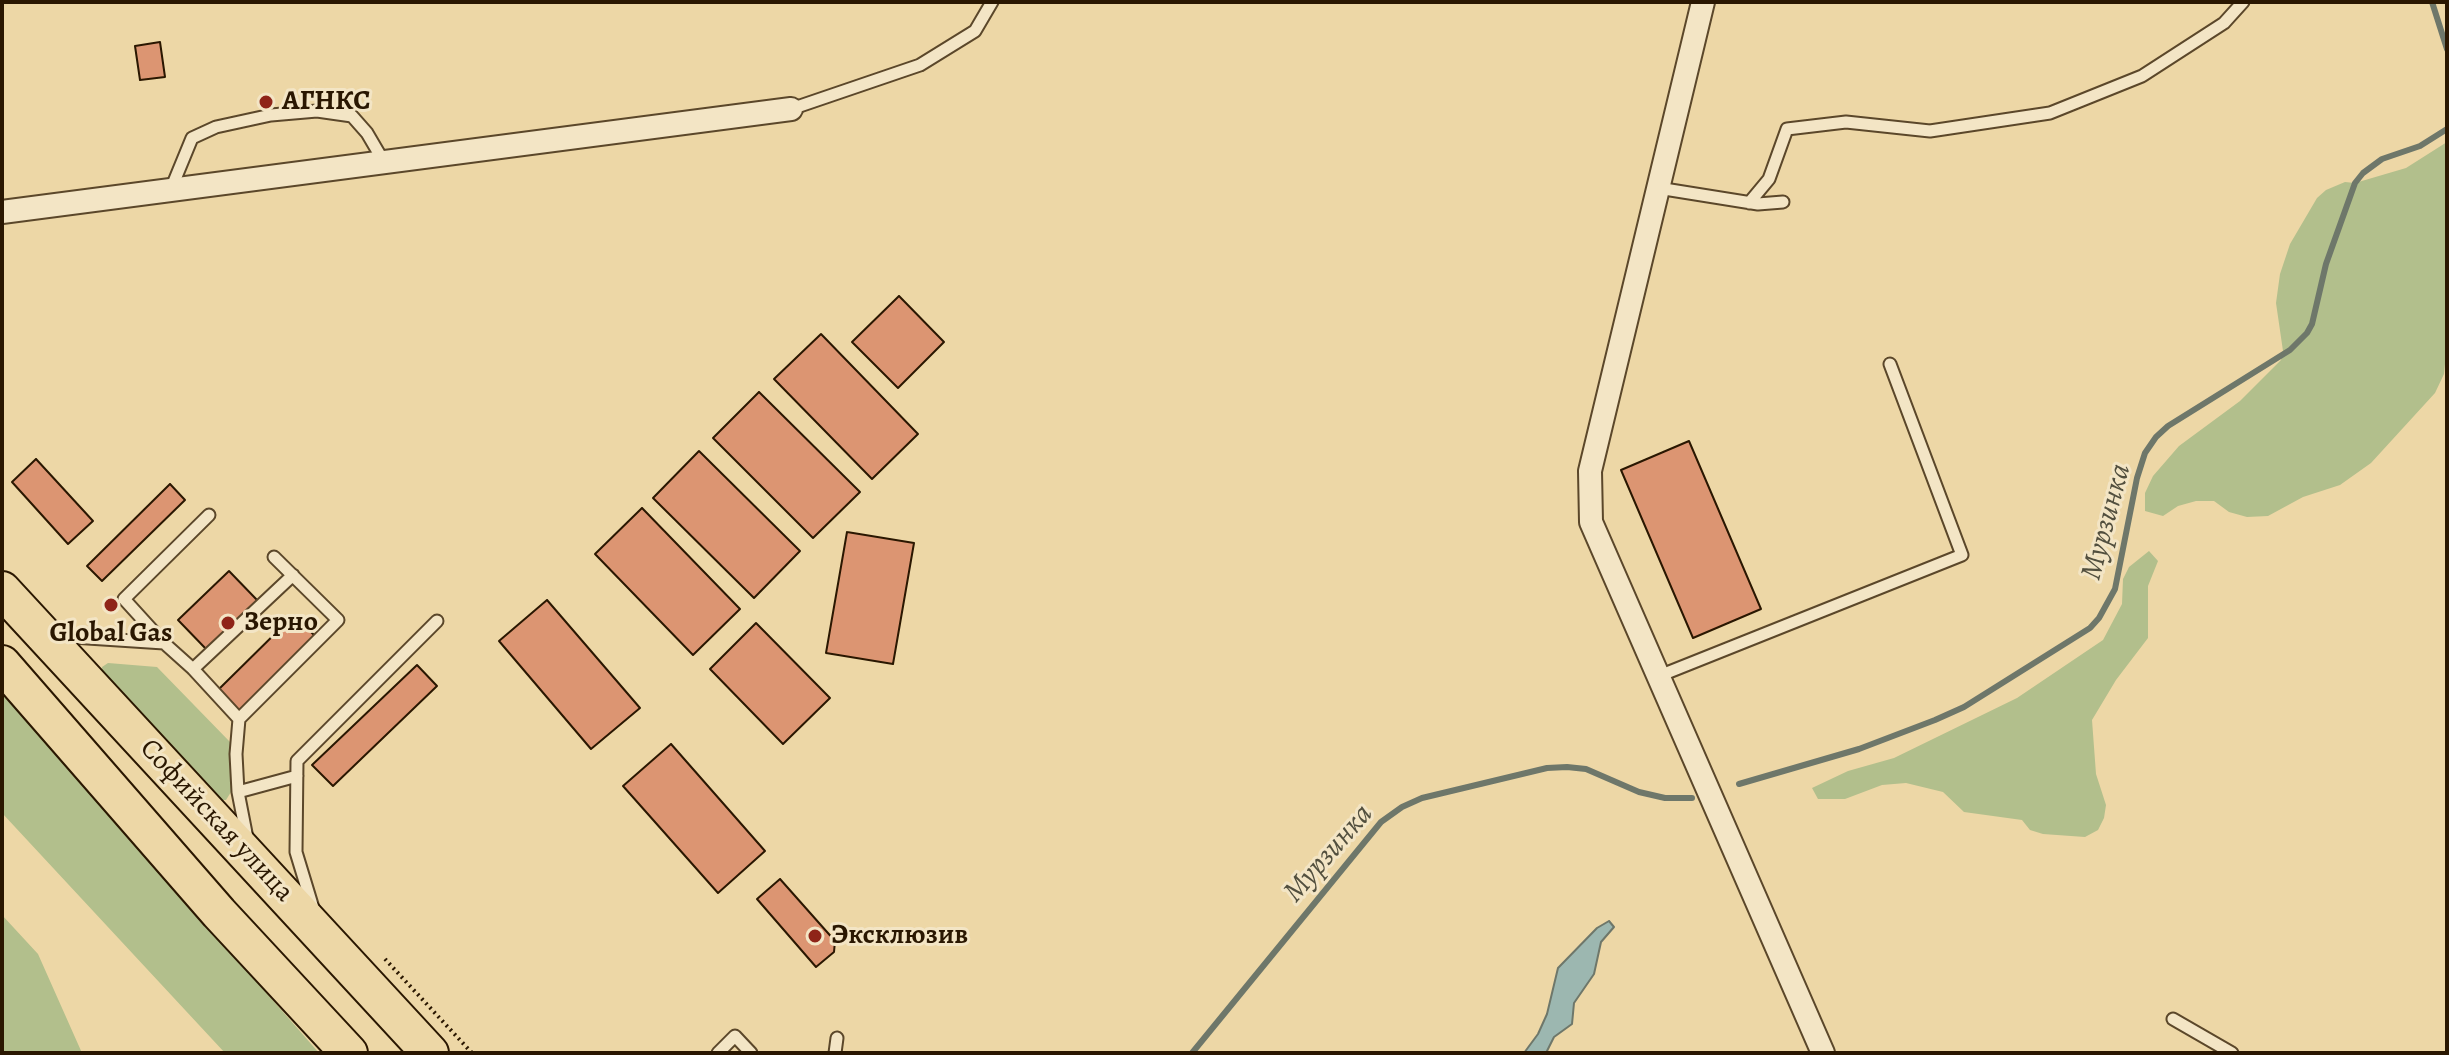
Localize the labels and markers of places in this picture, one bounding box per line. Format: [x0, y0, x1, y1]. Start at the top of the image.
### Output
place label: АГНКС [282, 85, 370, 119]
marker: АГНКС [257, 93, 275, 111]
marker: Global Gas [102, 596, 120, 614]
place label: Зерно [244, 606, 318, 640]
marker: Зерно [219, 614, 237, 632]
place label: Global Gas [50, 617, 172, 651]
place label: Эксклюзив [831, 919, 968, 953]
marker: Эксклюзив [806, 927, 824, 945]

